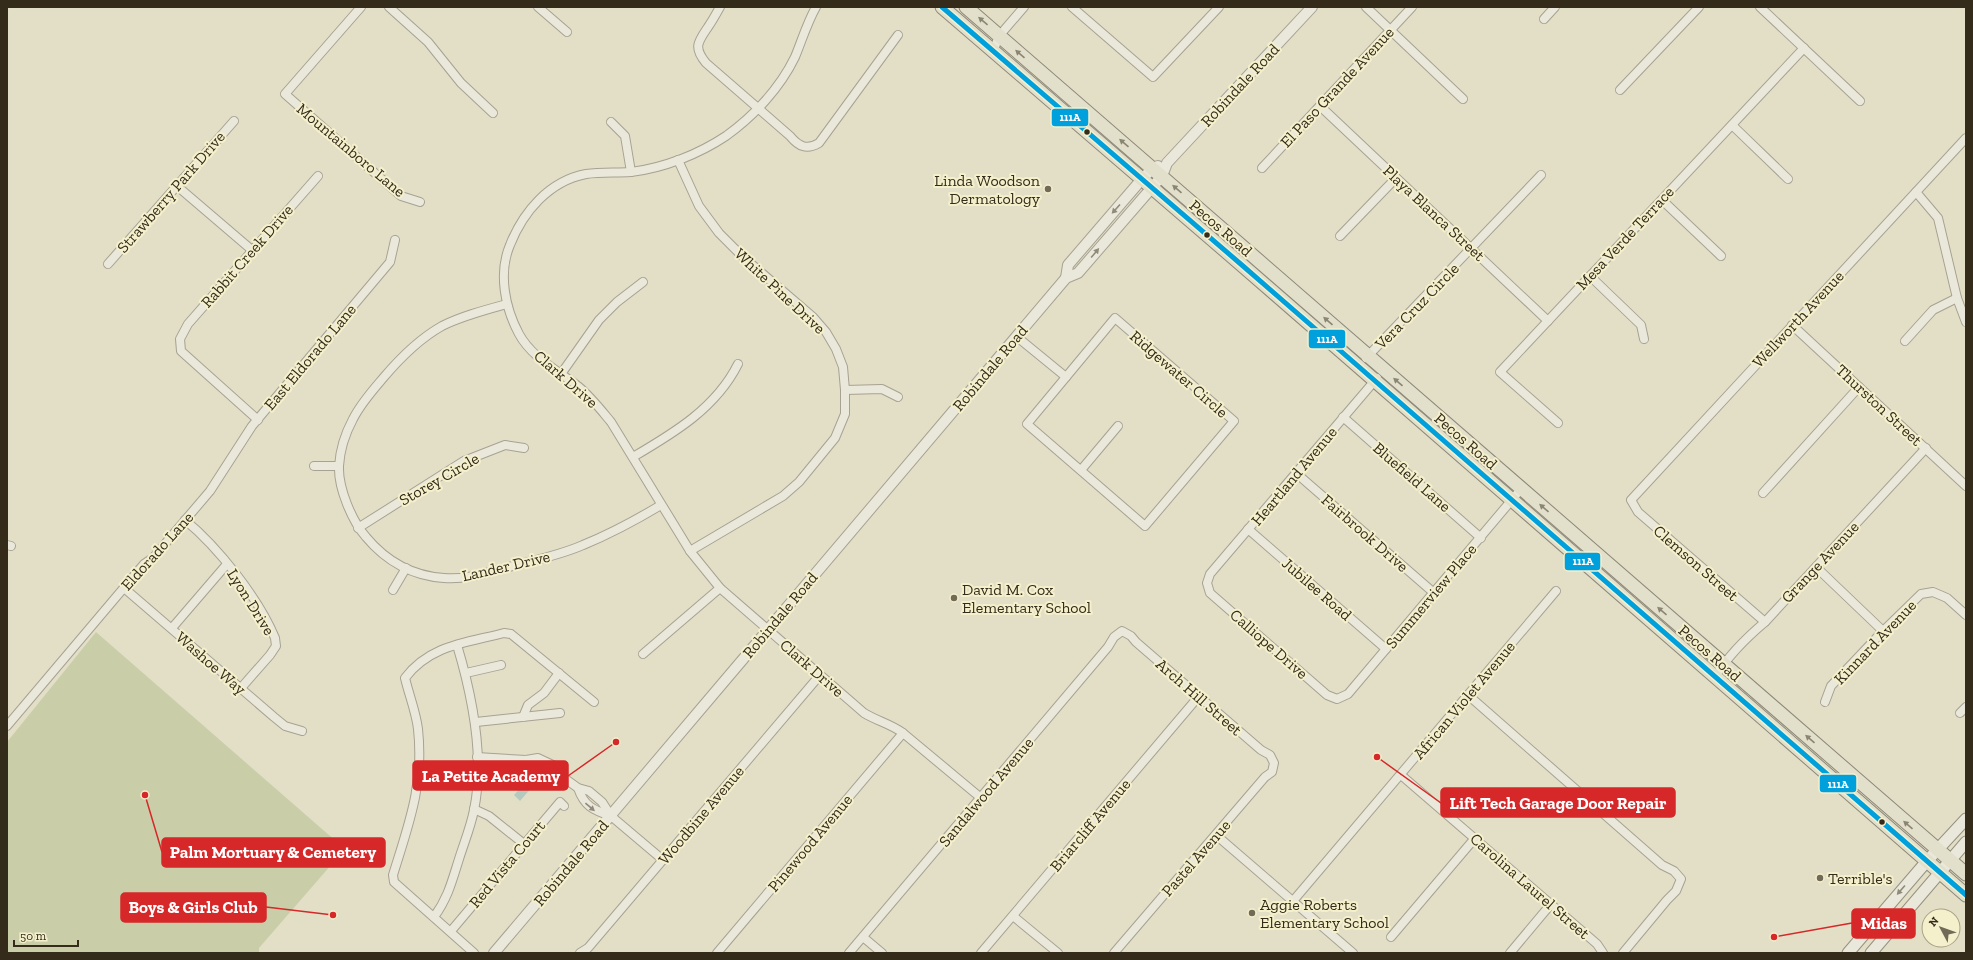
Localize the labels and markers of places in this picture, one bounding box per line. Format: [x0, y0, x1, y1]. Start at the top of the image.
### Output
unlabelled marker [1082, 127, 1092, 137]
place label: Linda Woodson Dermatology [934, 171, 1041, 208]
marker: Linda Woodson Dermatology [1043, 184, 1053, 194]
unlabelled marker [1202, 230, 1212, 240]
place label: David M. Cox Elementary School [962, 580, 1091, 617]
marker: David M. Cox Elementary School [949, 593, 959, 603]
callout: La Petite Academy [413, 761, 568, 790]
callout: Lift Tech Garage Door Repair [1441, 788, 1675, 817]
unlabelled marker [1877, 817, 1887, 827]
callout: Palm Mortuary & Cemetery [162, 838, 385, 867]
place label: Terrible's [1828, 869, 1893, 888]
marker: Terrible's [1815, 873, 1825, 883]
callout: Boys & Girls Club [121, 893, 266, 922]
place label: Aggie Roberts Elementary School [1260, 895, 1389, 932]
marker: Aggie Roberts Elementary School [1247, 908, 1257, 918]
callout: Midas [1852, 909, 1915, 938]

